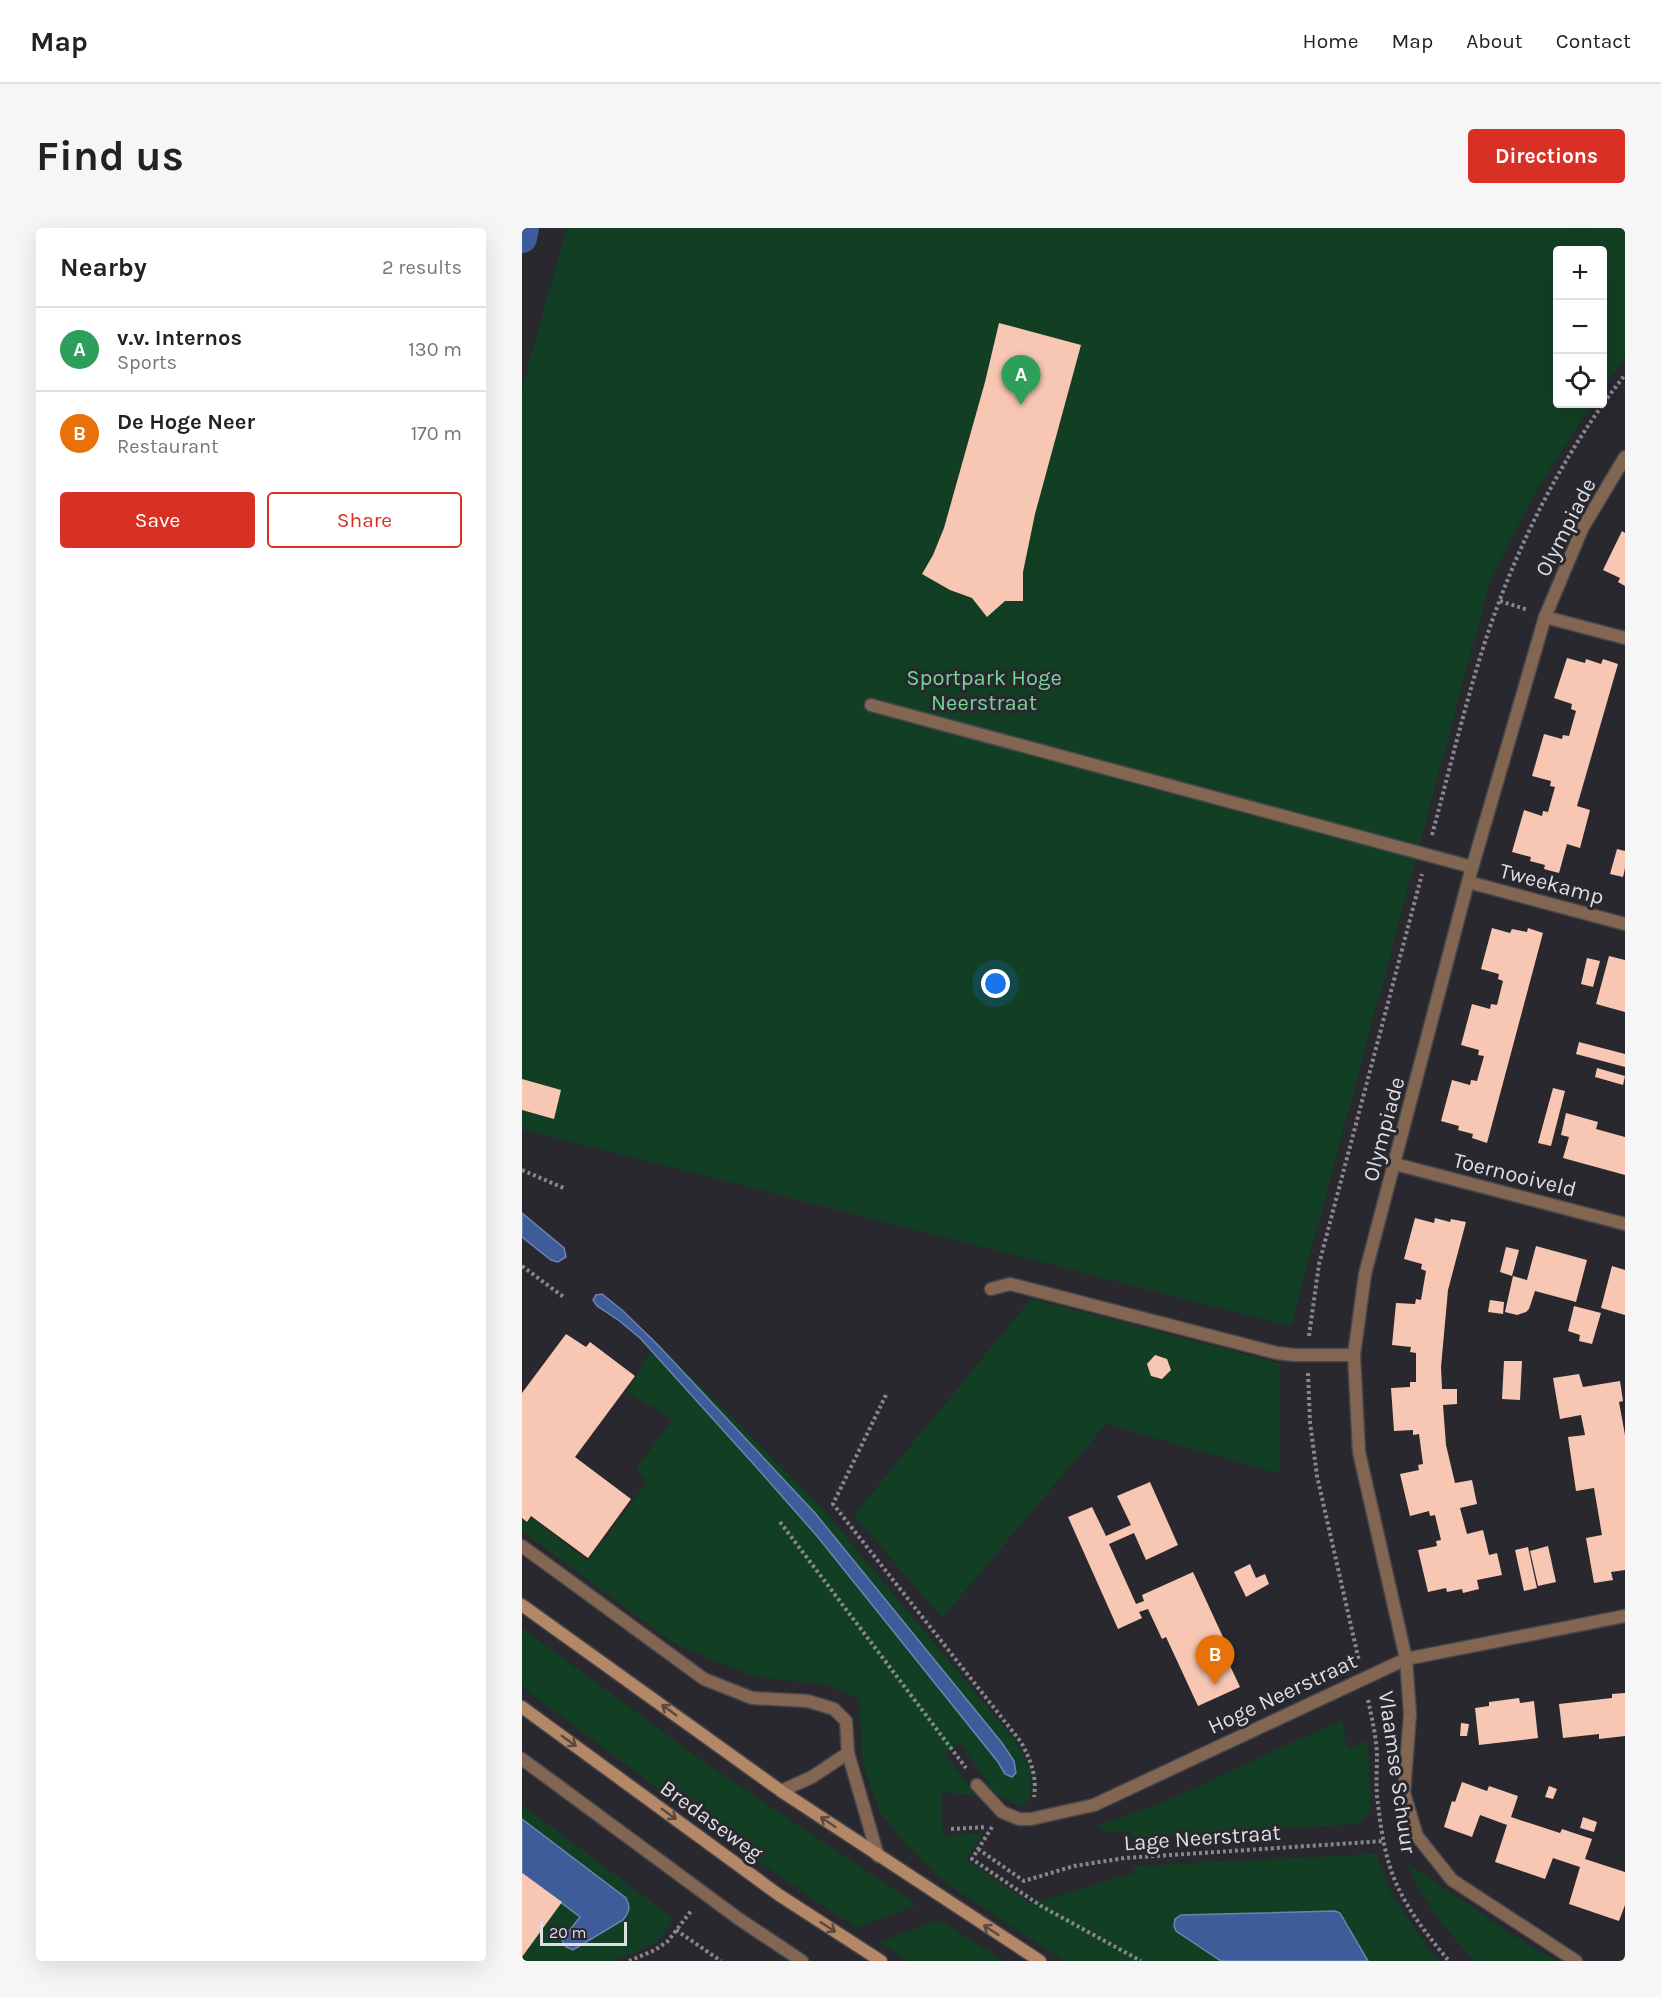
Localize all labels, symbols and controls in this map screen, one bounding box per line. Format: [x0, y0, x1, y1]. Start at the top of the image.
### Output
text: Map [30, 25, 88, 58]
text: Home [1303, 29, 1359, 53]
text: Map [1392, 29, 1433, 53]
text: About [1466, 29, 1523, 53]
text: Contact [1556, 29, 1631, 53]
button: Directions [1468, 129, 1625, 183]
text: Find us [36, 131, 184, 181]
map controls [1553, 246, 1607, 408]
button: + [1553, 246, 1607, 300]
text: Nearby [60, 252, 147, 283]
text: 2 results [382, 256, 462, 279]
button: − [1553, 300, 1607, 354]
text: v.v. Internos [117, 325, 242, 351]
text: A [73, 338, 86, 361]
text: 130 m [408, 338, 462, 361]
text: Sports [117, 351, 177, 374]
button: locate [1553, 354, 1607, 408]
pin: A [1002, 356, 1040, 405]
text: De Hoge Neer [117, 409, 255, 435]
text: B [73, 422, 86, 445]
text: 170 m [411, 422, 462, 445]
text: Restaurant [117, 435, 219, 458]
street label: Olympiade [1530, 474, 1602, 581]
button: Save [60, 492, 255, 548]
button: Share [267, 492, 462, 548]
park label: Sportpark Hoge Neerstraat [906, 665, 1062, 716]
street label: Tweekamp [1497, 858, 1607, 910]
your location [981, 969, 1010, 998]
street label: Olympiade [1358, 1074, 1410, 1184]
street label: Toernooiveld [1450, 1147, 1579, 1203]
pin: B [1196, 1636, 1234, 1685]
street label: Hoge Neerstraat [1204, 1648, 1361, 1740]
street label: Vlaamse Schuur [1373, 1689, 1421, 1855]
one-way arrow [661, 1704, 677, 1716]
one-way arrow [561, 1735, 577, 1748]
street label: Bredaseweg [655, 1775, 768, 1867]
one-way arrow [661, 1808, 677, 1821]
one-way arrow [820, 1816, 837, 1828]
street label: Lage Neerstraat [1123, 1820, 1281, 1856]
scale bar [540, 1919, 627, 1946]
one-way arrow [819, 1921, 836, 1933]
text: 20 m [549, 1923, 587, 1942]
one-way arrow [983, 1924, 999, 1936]

